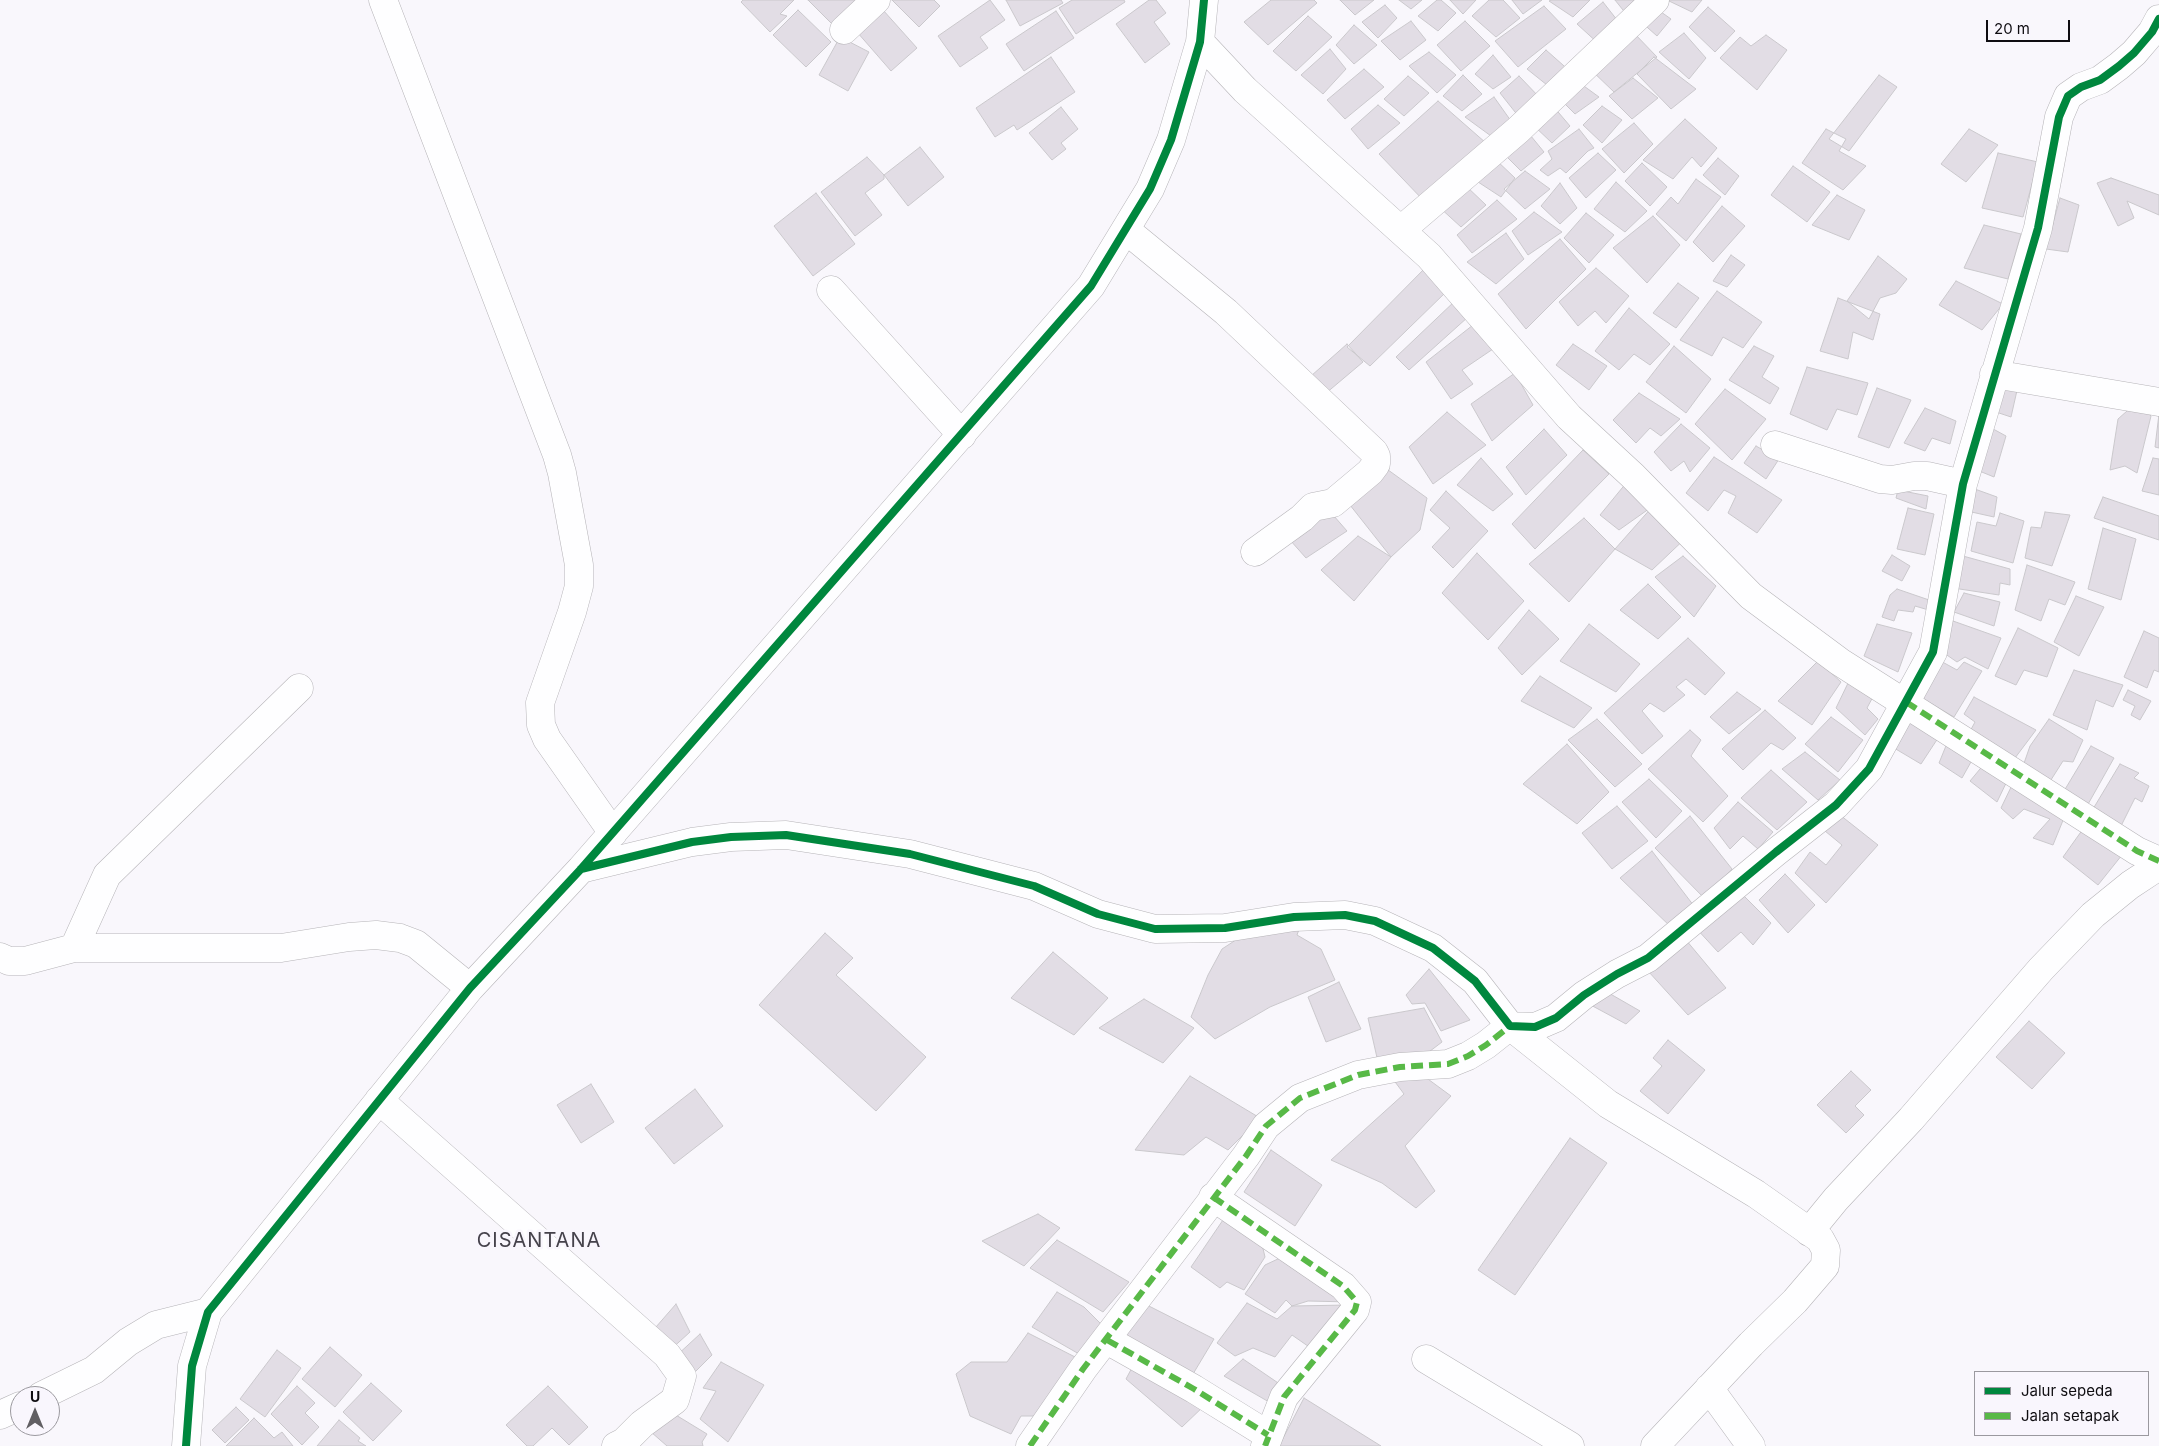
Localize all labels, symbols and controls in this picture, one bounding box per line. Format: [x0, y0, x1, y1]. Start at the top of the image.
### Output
scale bar [1989, 10, 2073, 42]
text: 20 m [1994, 19, 2030, 38]
district label: CISANTANA [476, 1229, 602, 1253]
legend [1974, 1371, 2149, 1436]
text: Jalur sepeda [2021, 1381, 2113, 1400]
north arrow [10, 1386, 60, 1436]
text: U [30, 1388, 40, 1405]
text: Jalan setapak [2021, 1406, 2119, 1425]

